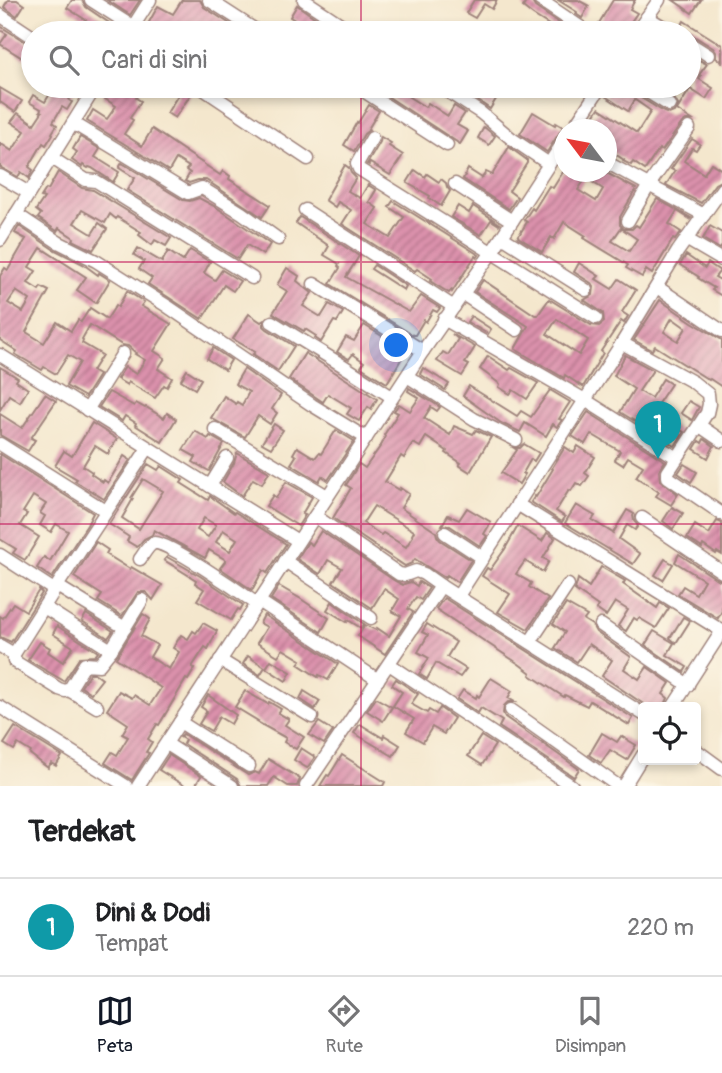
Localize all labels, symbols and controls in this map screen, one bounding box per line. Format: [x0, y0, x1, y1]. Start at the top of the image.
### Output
search box [21, 21, 701, 98]
icon: search [45, 41, 83, 79]
text: Cari di sini [101, 44, 207, 76]
north arrow [554, 119, 617, 182]
your location [379, 328, 413, 362]
pin: 1 [635, 401, 681, 459]
map controls [638, 702, 701, 765]
button: locate [638, 702, 701, 765]
text: Terdekat [28, 813, 135, 850]
text: Dini & Dodi [95, 897, 210, 929]
text: 1 [47, 913, 56, 942]
text: 220 m [627, 913, 694, 942]
text: Tempat [95, 929, 168, 958]
tab: Peta [96, 992, 134, 1058]
tab: Rute [325, 992, 363, 1058]
tab: Disimpan [555, 992, 626, 1058]

